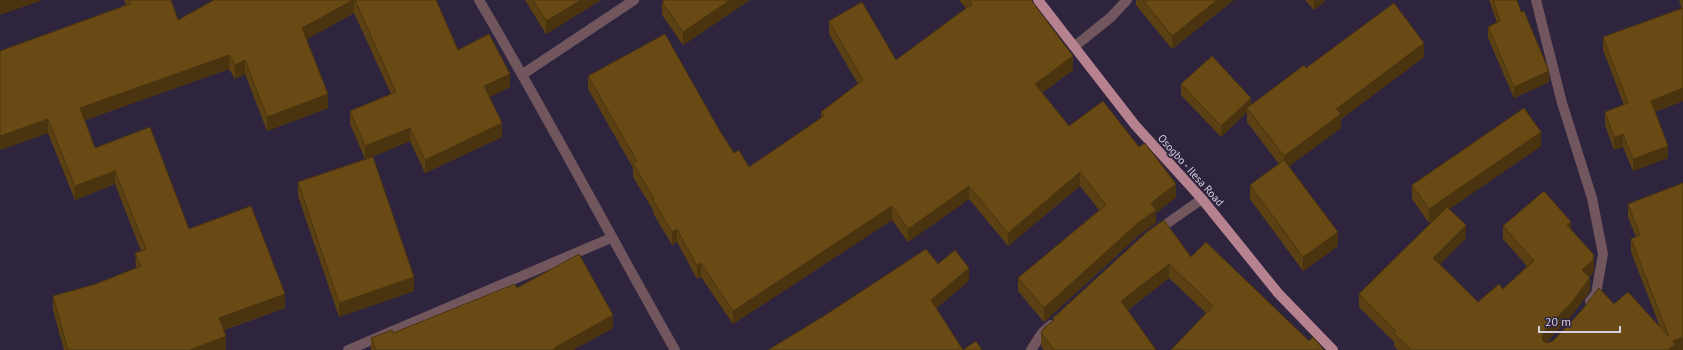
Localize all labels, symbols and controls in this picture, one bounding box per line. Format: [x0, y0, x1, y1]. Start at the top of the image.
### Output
street label: Osogbo - Ilesa Road [1155, 131, 1227, 209]
scale bar [1539, 308, 1620, 334]
text: 20 m [1545, 314, 1571, 329]

